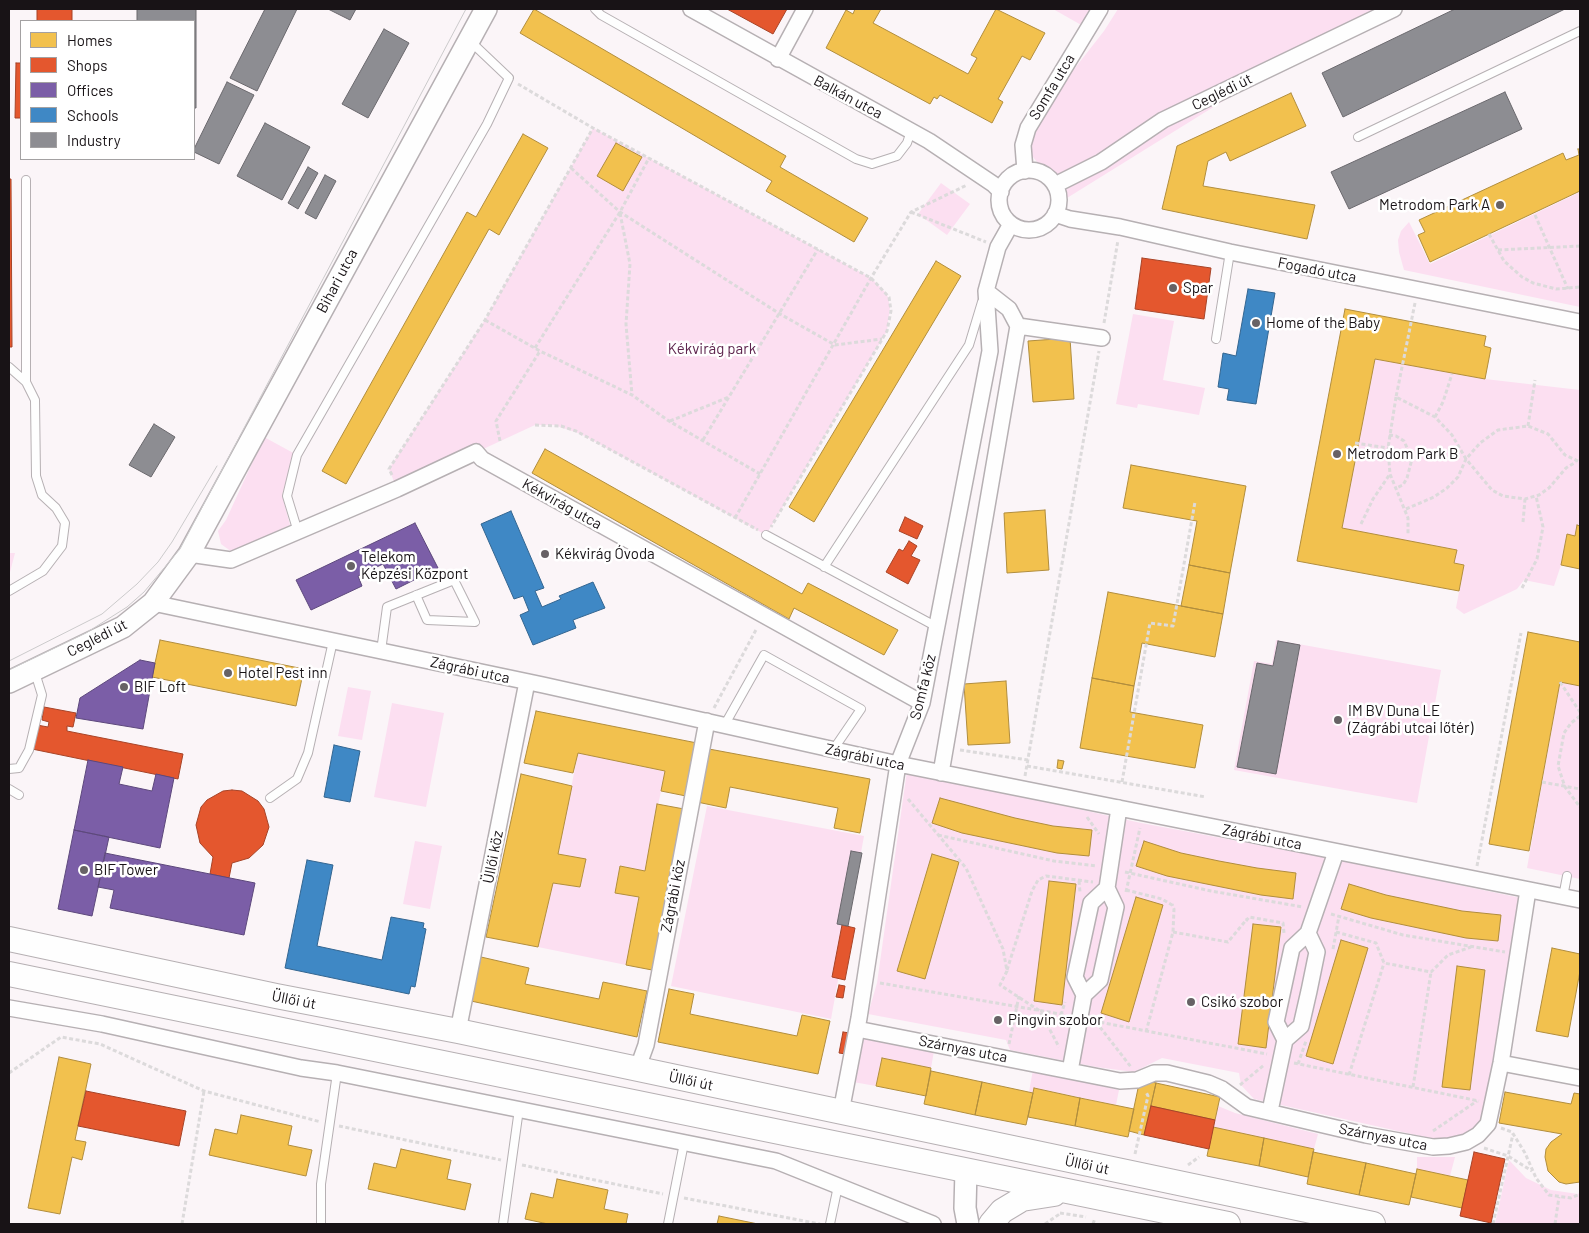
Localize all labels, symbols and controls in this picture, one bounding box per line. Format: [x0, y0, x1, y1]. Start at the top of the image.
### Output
legend [20, 20, 195, 160]
text: Homes [67, 31, 112, 49]
street label: Somfa utca [1025, 51, 1079, 123]
text: Shops [67, 56, 107, 74]
street label: Ceglédi út [1189, 70, 1255, 114]
street label: Balkán utca [811, 71, 885, 123]
text: Offices [67, 81, 113, 99]
text: Schools [67, 106, 119, 124]
text: Industry [67, 131, 121, 149]
place label: Metrodom Park A [1379, 196, 1490, 214]
marker: Metrodom Park A [1494, 199, 1506, 211]
street label: Bihari utca [313, 246, 361, 316]
street label: Fogadó utca [1276, 254, 1358, 286]
place label: Spar [1183, 279, 1213, 297]
marker: Spar [1167, 282, 1179, 294]
place label: Home of the Baby [1266, 314, 1380, 332]
marker: Home of the Baby [1250, 317, 1262, 329]
park label: Kékvirág park [668, 340, 756, 358]
place label: Metrodom Park B [1347, 445, 1458, 463]
marker: Metrodom Park B [1331, 448, 1343, 460]
street label: Kékvirág utca [519, 475, 605, 533]
place label: Kékvirág Óvoda [555, 545, 655, 563]
place label: Telekom Képzési Központ [361, 548, 468, 583]
marker: Kékvirág Óvoda [539, 548, 551, 560]
marker: Telekom Képzési Központ [345, 560, 357, 572]
street label: Ceglédi út [64, 615, 130, 661]
street label: Somfa köz [906, 652, 940, 722]
street label: Zágrábi utca [429, 653, 511, 687]
place label: Hotel Pest inn [238, 664, 328, 682]
marker: Hotel Pest inn [222, 667, 234, 679]
place label: BIF Loft [134, 678, 186, 696]
marker: BIF Loft [118, 681, 130, 693]
place label: IM BV Duna LE (Zágrábi utcai lőtér) [1348, 702, 1473, 737]
marker: IM BV Duna LE (Zágrábi utcai lőtér) [1332, 714, 1344, 726]
street label: Zágrábi utca [824, 740, 906, 774]
street label: Zágrábi utca [1221, 820, 1303, 854]
street label: Üllői köz [479, 829, 507, 885]
street label: Zágrábi köz [657, 858, 689, 934]
place label: BIF Tower [94, 861, 158, 879]
marker: BIF Tower [78, 864, 90, 876]
street label: Üllői út [270, 987, 318, 1013]
place label: Csikó szobor [1201, 993, 1283, 1011]
marker: Csikó szobor [1185, 996, 1197, 1008]
place label: Pingvin szobor [1008, 1011, 1103, 1029]
marker: Pingvin szobor [992, 1014, 1004, 1026]
street label: Szárnyas utca [917, 1032, 1009, 1066]
street label: Üllői út [667, 1068, 715, 1094]
street label: Szárnyas utca [1337, 1120, 1429, 1154]
street label: Üllői út [1063, 1152, 1111, 1178]

